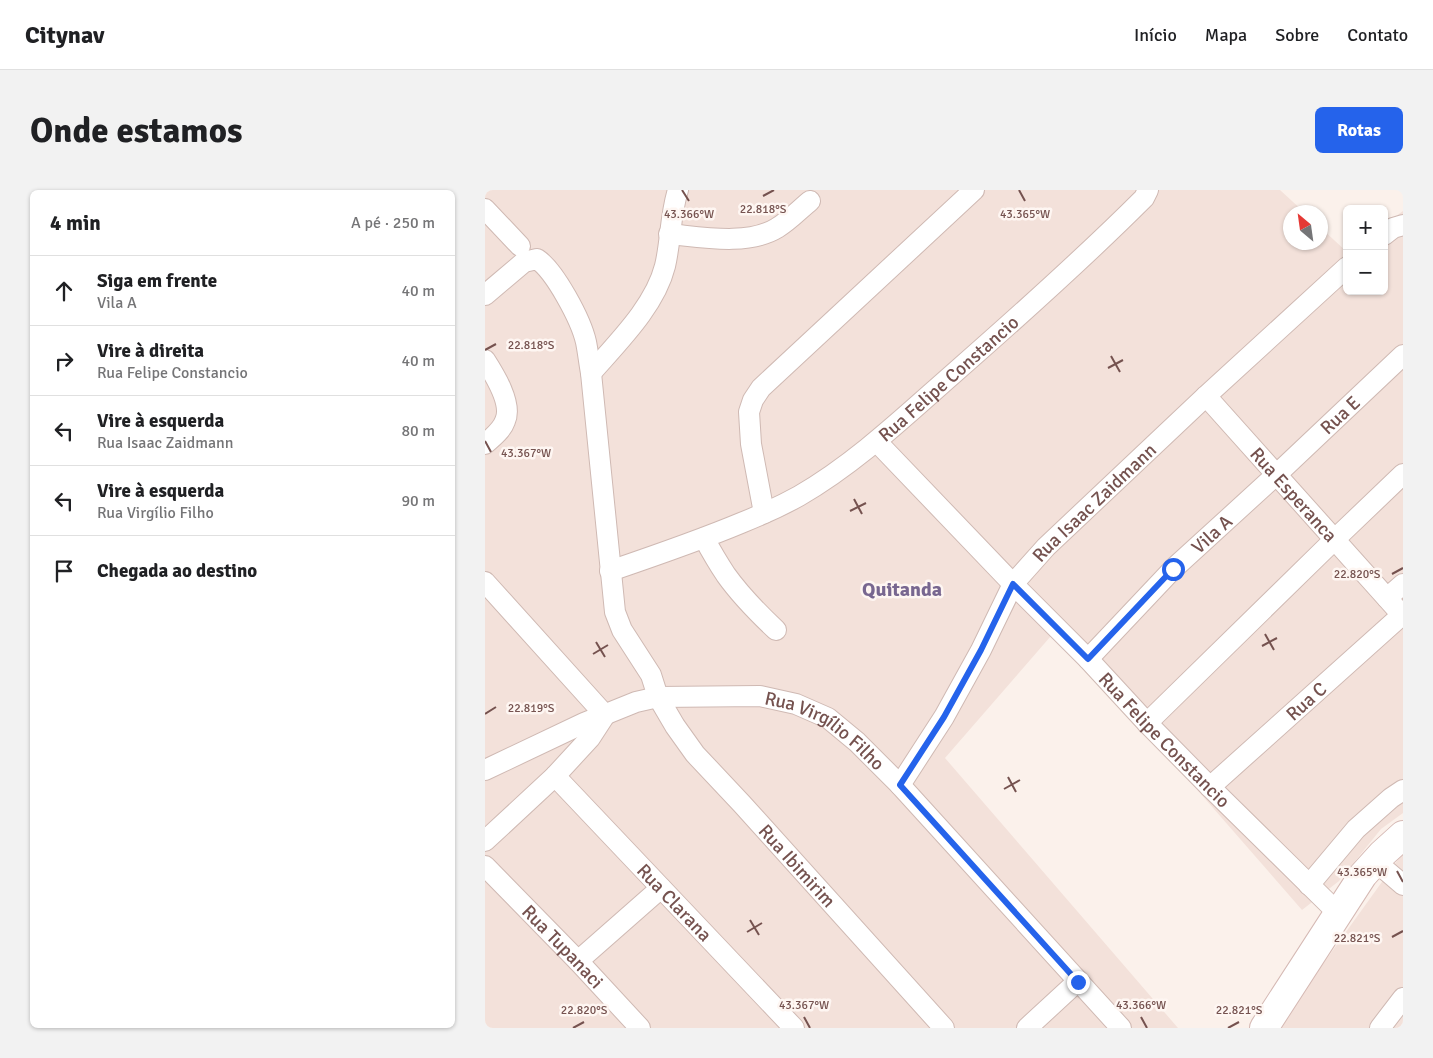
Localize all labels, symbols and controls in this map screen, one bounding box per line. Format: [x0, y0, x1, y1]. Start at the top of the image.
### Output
text: Citynav [25, 20, 104, 50]
text: Início [1134, 24, 1177, 46]
text: Mapa [1205, 24, 1247, 46]
text: Sobre [1275, 24, 1319, 46]
text: Contato [1347, 24, 1408, 46]
button: Rotas [1315, 107, 1403, 153]
text: Onde estamos [30, 109, 242, 152]
text: 22.818°S [740, 202, 787, 217]
north arrow [1283, 205, 1328, 250]
map controls [1343, 205, 1388, 295]
button: + [1343, 205, 1388, 250]
text: 43.366°W [664, 207, 714, 222]
text: 43.365°W [1000, 207, 1050, 222]
text: 4 min [50, 210, 101, 236]
text: A pé · 250 m [351, 213, 435, 233]
button: − [1343, 250, 1388, 295]
text: Siga em frente [97, 269, 217, 293]
icon: ahead [50, 277, 78, 305]
text: 40 m [401, 281, 435, 301]
text: Vila A [97, 293, 137, 313]
street label: Rua Felipe Constancio [874, 311, 1024, 447]
text: 22.818°S [508, 338, 555, 353]
text: Vire à direita [97, 339, 204, 363]
icon: right [50, 347, 78, 375]
text: 40 m [401, 351, 435, 371]
text: Rua Felipe Constancio [97, 363, 248, 383]
street label: Rua E [1316, 391, 1365, 440]
text: Vire à esquerda [97, 409, 224, 433]
icon: left [50, 417, 78, 445]
text: 80 m [401, 421, 435, 441]
text: Rua Isaac Zaidmann [97, 433, 234, 453]
street label: Rua Isaac Zaidmann [1027, 438, 1162, 567]
street label: Rua Esperanca [1245, 443, 1342, 547]
text: 43.367°W [501, 446, 551, 461]
text: Vire à esquerda [97, 479, 224, 503]
icon: left [50, 487, 78, 515]
text: 90 m [401, 491, 435, 511]
text: Rua Virgílio Filho [97, 503, 214, 523]
street label: Vila A [1187, 510, 1238, 559]
icon: arrive [50, 557, 78, 585]
route start [1162, 558, 1185, 581]
text: Chegada ao destino [97, 559, 257, 583]
text: 22.820°S [1334, 567, 1381, 582]
district label: Quitanda [862, 577, 942, 602]
street label: Rua Felipe Constancio [1093, 667, 1235, 813]
street label: Rua C [1281, 677, 1332, 726]
street label: Rua Virgílio Filho [762, 686, 889, 776]
text: 22.819°S [508, 701, 555, 716]
street label: Rua Ibimirim [753, 820, 840, 913]
street label: Rua Clarana [631, 859, 717, 947]
text: 43.365°W [1337, 865, 1387, 880]
street label: Rua Tupanaci [516, 900, 608, 994]
text: 22.821°S [1334, 931, 1381, 946]
route end [1067, 971, 1090, 994]
text: 43.367°W [779, 998, 829, 1013]
text: 43.366°W [1116, 998, 1166, 1013]
text: 22.820°S [561, 1003, 608, 1018]
text: 22.821°S [1216, 1003, 1263, 1018]

